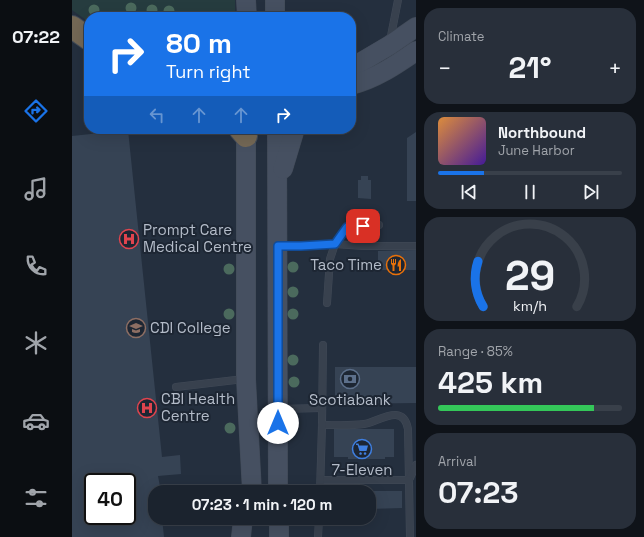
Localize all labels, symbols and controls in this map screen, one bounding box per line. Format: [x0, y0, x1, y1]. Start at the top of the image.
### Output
text: 07:22 [12, 25, 60, 48]
text: 80 m [166, 25, 232, 61]
icon: right [100, 28, 152, 80]
text: Climate [438, 28, 484, 45]
text: 21° [508, 48, 552, 87]
text: − [438, 54, 452, 82]
text: + [608, 54, 622, 82]
text: Turn right [166, 60, 250, 83]
icon: directions [22, 97, 50, 125]
icon: left [146, 104, 168, 126]
icon: ahead [188, 104, 210, 126]
icon: ahead [230, 104, 252, 126]
icon: right [272, 104, 294, 126]
text: Northbound [498, 123, 586, 142]
text: June Harbor [498, 142, 575, 159]
icon: music [22, 175, 50, 203]
icon: previous [458, 181, 480, 203]
icon: pause [519, 181, 541, 203]
icon: next [580, 181, 602, 203]
pin [346, 209, 380, 243]
icon: arrive [352, 215, 374, 237]
place label: Prompt Care Medical Centre [143, 220, 252, 256]
hospital icon: Prompt Care Medical Centre [118, 228, 140, 250]
text: 29 [505, 248, 555, 301]
icon: phone [22, 252, 50, 280]
restaurant icon: Taco Time [385, 254, 407, 276]
place label: Taco Time [310, 255, 382, 274]
text: km/h [513, 296, 547, 314]
school or university icon: CDI College [125, 317, 147, 339]
place label: CDI College [150, 318, 231, 337]
icon: climate [22, 329, 50, 357]
text: Range · 85% [438, 343, 513, 360]
text: 425 km [438, 363, 543, 402]
bank icon: Scotiabank [339, 368, 361, 390]
place label: CBI Health Centre [161, 389, 235, 425]
place label: Scotiabank [309, 390, 391, 409]
hospital icon: CBI Health Centre [136, 397, 158, 419]
position arrow [257, 402, 299, 444]
icon: car [22, 407, 50, 435]
supermarket icon: 7-Eleven [351, 438, 373, 460]
text: Arrival [438, 453, 477, 470]
place label: 7-Eleven [332, 460, 392, 479]
speed limit sign: 40 [84, 473, 136, 525]
text: 07:23 [438, 473, 518, 512]
icon: filters [22, 484, 50, 512]
text: 07:23 · 1 min · 120 m [192, 495, 332, 514]

